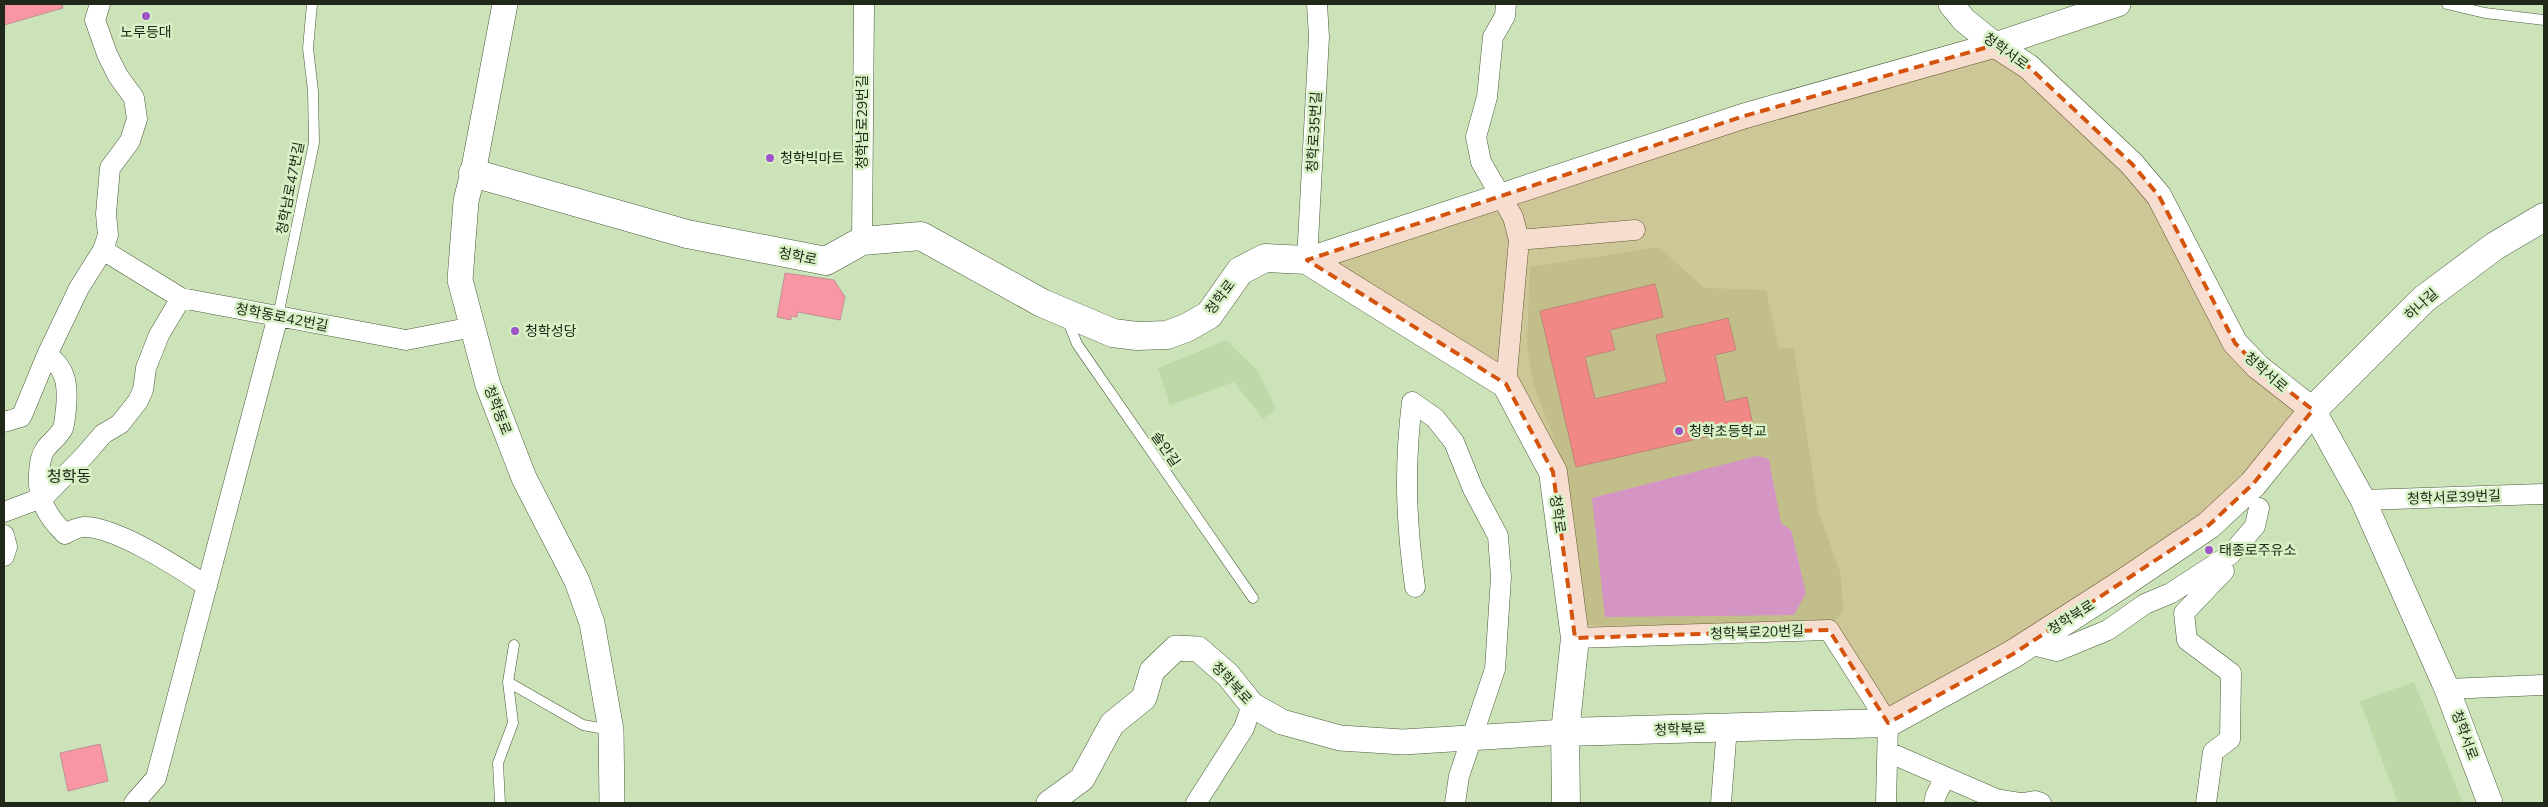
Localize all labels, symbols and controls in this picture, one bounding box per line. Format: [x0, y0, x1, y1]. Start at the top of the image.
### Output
marker: 노루등대 [140, 10, 152, 22]
place label: 노루등대 [120, 23, 172, 41]
street label: 청학서로 [1980, 29, 2032, 73]
street label: 청학남로29번길 [853, 75, 871, 169]
street label: 청학로35번길 [1303, 91, 1325, 173]
street label: 청학남로47번길 [272, 140, 308, 236]
place label: 청학빅마트 [780, 149, 845, 167]
marker: 청학빅마트 [764, 152, 776, 164]
street label: 청학로 [777, 243, 819, 269]
street label: 청학로 [1201, 276, 1239, 318]
street label: 하나길 [2401, 284, 2441, 324]
street label: 청학동로42번길 [234, 299, 330, 335]
place label: 청학성당 [525, 322, 577, 340]
marker: 청학성당 [509, 325, 521, 337]
street label: 청학서로 [2241, 348, 2291, 396]
street label: 청학동로 [480, 383, 516, 437]
place label: 청학초등학교 [1689, 422, 1766, 440]
marker: 청학초등학교 [1673, 425, 1685, 437]
street label: 솔안길 [1148, 428, 1184, 470]
district label: 청학동 [47, 466, 91, 486]
street label: 청학서로39번길 [2407, 486, 2501, 508]
street label: 청학로 [1546, 494, 1570, 535]
place label: 태종로주유소 [2219, 541, 2296, 559]
marker: 태종로주유소 [2203, 544, 2215, 556]
street label: 청학북로 [2044, 596, 2098, 638]
street label: 청학북로20번길 [1710, 621, 1804, 643]
street label: 청학북로 [1208, 658, 1256, 708]
street label: 청학서로 [2448, 708, 2482, 762]
street label: 청학북로 [1654, 719, 1706, 739]

